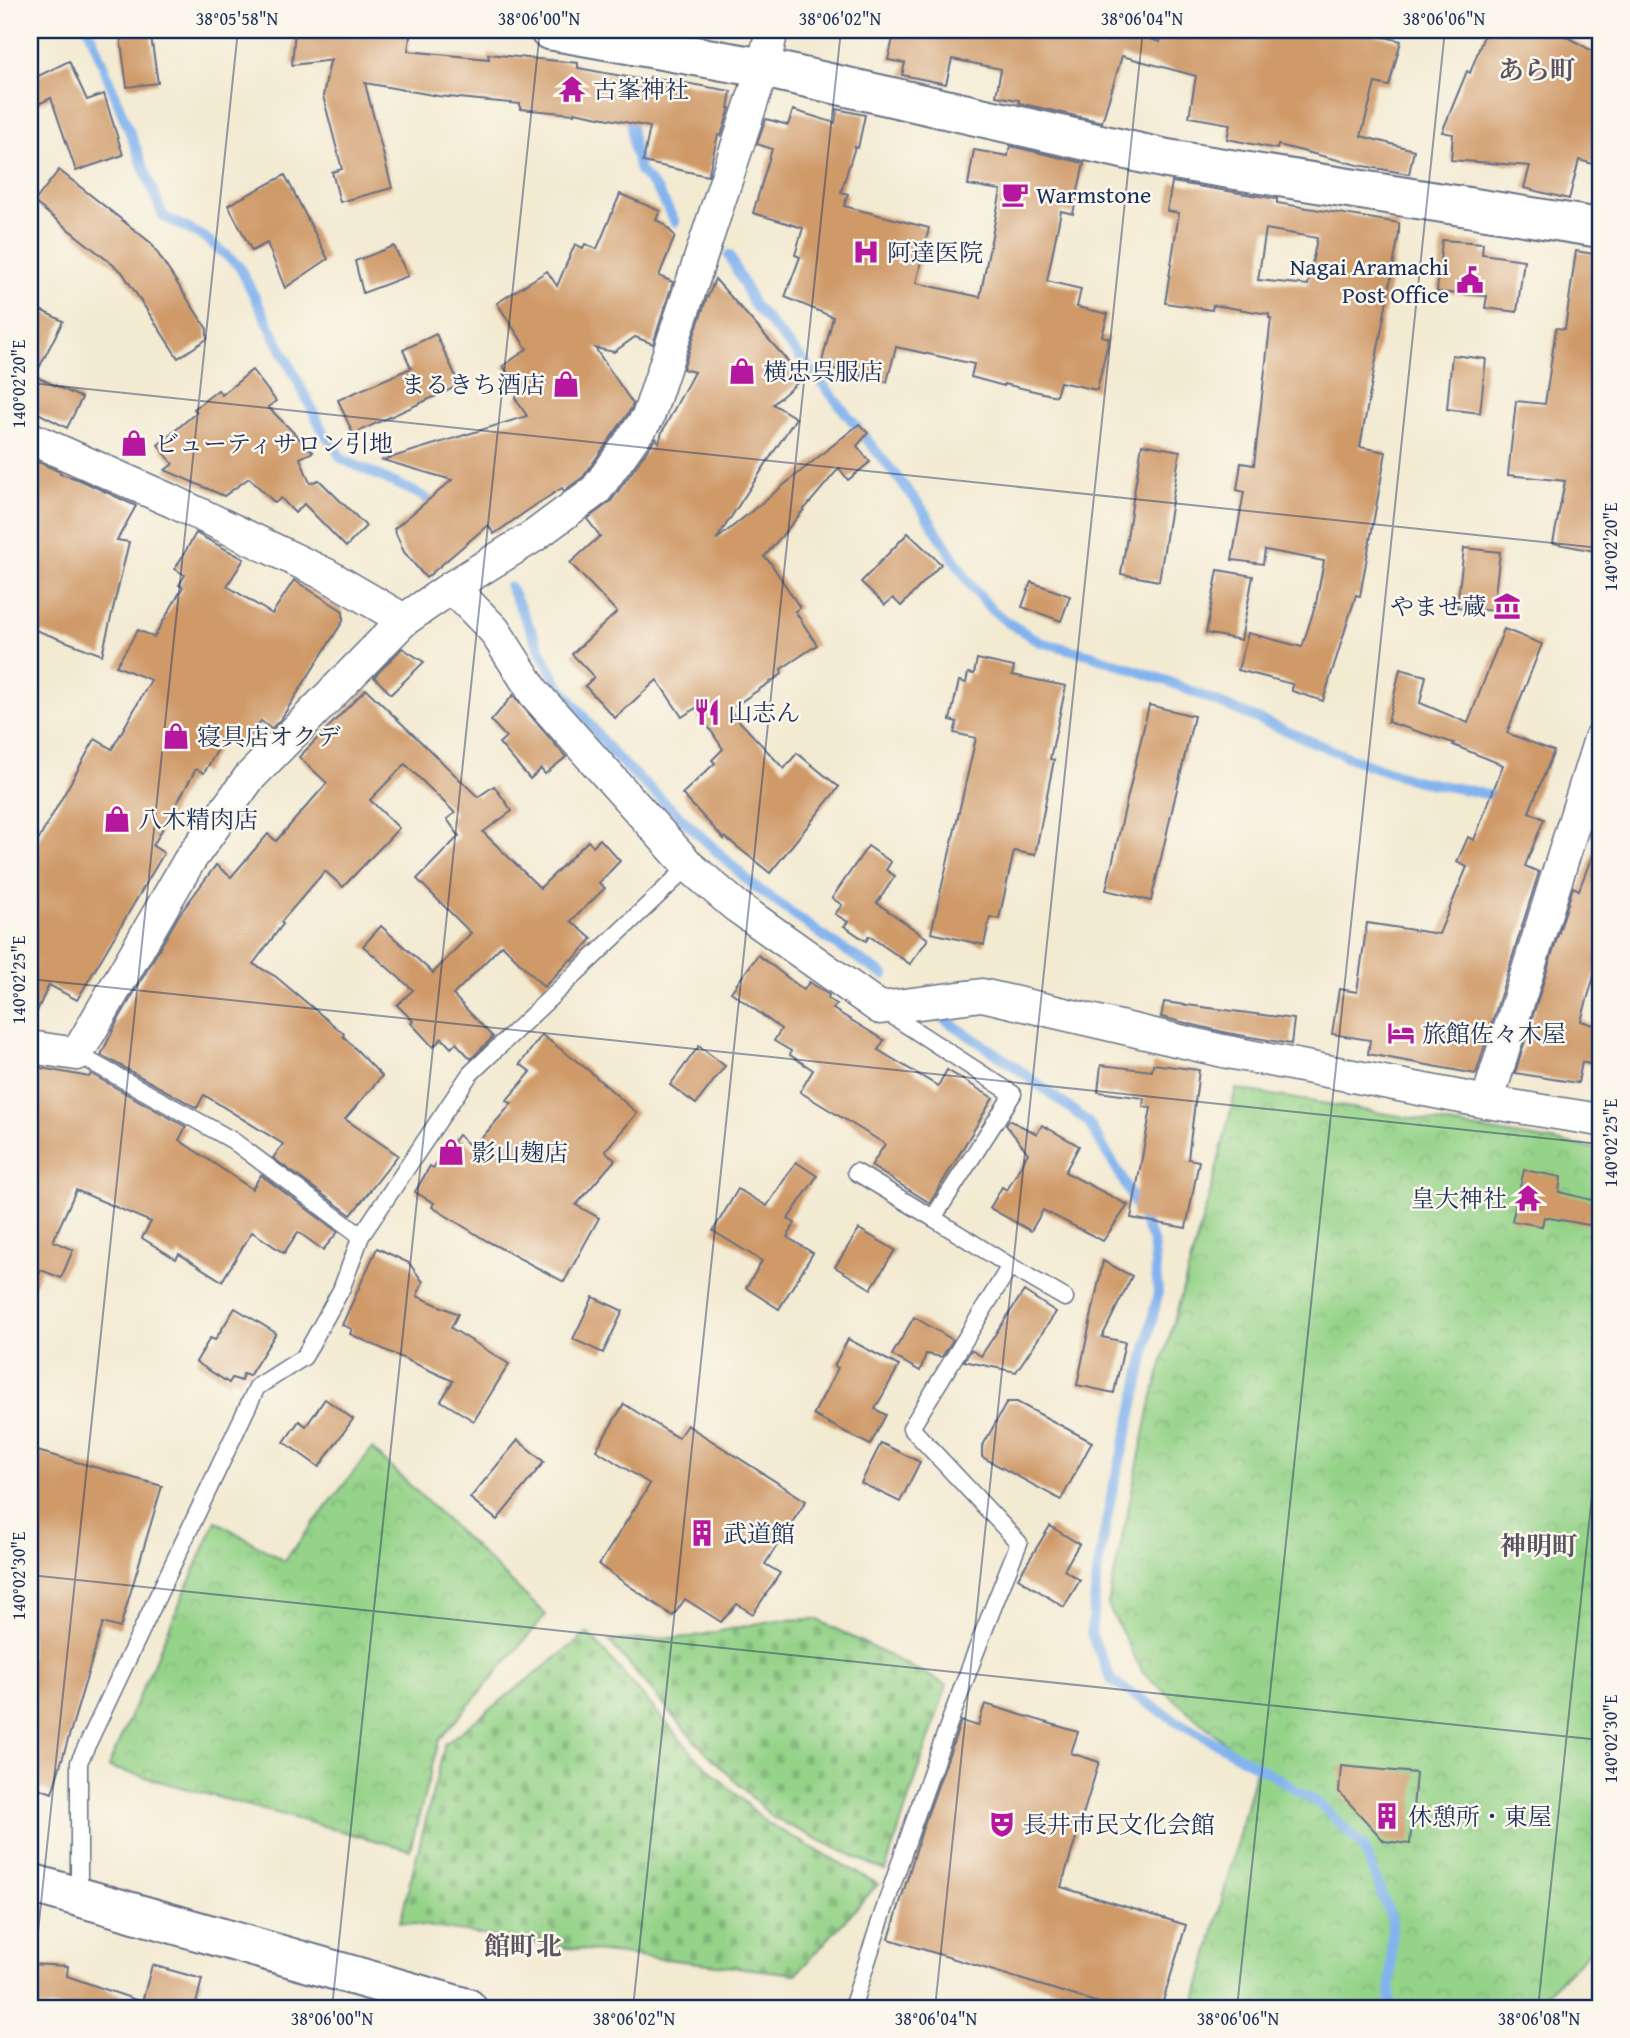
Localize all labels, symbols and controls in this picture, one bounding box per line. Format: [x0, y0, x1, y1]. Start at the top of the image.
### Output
text: 38°05'58"N [196, 5, 279, 32]
text: 38°06'00"N [498, 5, 581, 32]
text: 38°06'02"N [799, 5, 882, 32]
text: 38°06'04"N [1101, 5, 1184, 32]
text: 38°06'06"N [1403, 5, 1486, 32]
district label: あら町 [1498, 50, 1576, 89]
place label: 古峯神社 [593, 72, 689, 107]
temple icon: 古峯神社 [557, 74, 587, 104]
place label: Warmstone [1036, 177, 1151, 212]
cafe icon: Warmstone [1000, 179, 1030, 209]
place label: 阿達医院 [887, 235, 983, 270]
hospital icon: 阿達医院 [851, 237, 881, 267]
place label: Nagai Aramachi Post Office [1290, 249, 1449, 312]
public building icon: Nagai Aramachi Post Office [1455, 265, 1485, 295]
text: 140°02'20"E [5, 340, 32, 428]
place label: 横忠呉服店 [763, 354, 883, 389]
shop icon: 横忠呉服店 [727, 356, 757, 386]
place label: まるきち酒店 [401, 367, 545, 402]
shop icon: まるきち酒店 [551, 369, 581, 399]
place label: ビューティサロン引地 [155, 426, 393, 461]
shop icon: ビューティサロン引地 [119, 428, 149, 458]
text: 140°02'20"E [1597, 503, 1624, 591]
place label: やませ蔵 [1390, 589, 1486, 624]
museum icon: やませ蔵 [1492, 591, 1522, 621]
place label: 山志ん [728, 695, 800, 730]
restaurant icon: 山志ん [692, 697, 722, 727]
place label: 寝具店オクデ [197, 719, 341, 754]
shop icon: 寝具店オクデ [161, 721, 191, 751]
place label: 八木精肉店 [138, 802, 258, 837]
shop icon: 八木精肉店 [102, 804, 132, 834]
text: 140°02'25"E [5, 936, 32, 1024]
place label: 旅館佐々木屋 [1422, 1016, 1566, 1051]
hotel icon: 旅館佐々木屋 [1386, 1018, 1416, 1048]
text: 140°02'25"E [1597, 1099, 1624, 1187]
place label: 影山麹店 [472, 1135, 568, 1170]
shop icon: 影山麹店 [436, 1137, 466, 1167]
place label: 皇大神社 [1411, 1181, 1507, 1216]
temple icon: 皇大神社 [1513, 1183, 1543, 1213]
place label: 武道館 [723, 1516, 795, 1551]
building icon: 武道館 [687, 1518, 717, 1548]
district label: 神明町 [1500, 1526, 1578, 1565]
text: 140°02'30"E [5, 1532, 32, 1620]
text: 140°02'30"E [1597, 1695, 1624, 1783]
place label: 休憩所・東屋 [1408, 1799, 1552, 1834]
building icon: 休憩所・東屋 [1372, 1801, 1402, 1831]
place label: 長井市民文化会館 [1023, 1807, 1215, 1842]
theatre icon: 長井市民文化会館 [987, 1809, 1017, 1839]
district label: 館町北 [484, 1926, 562, 1965]
text: 38°06'00"N [291, 2005, 374, 2032]
text: 38°06'02"N [593, 2005, 676, 2032]
text: 38°06'04"N [895, 2005, 978, 2032]
text: 38°06'06"N [1197, 2005, 1280, 2032]
text: 38°06'08"N [1498, 2005, 1581, 2032]

